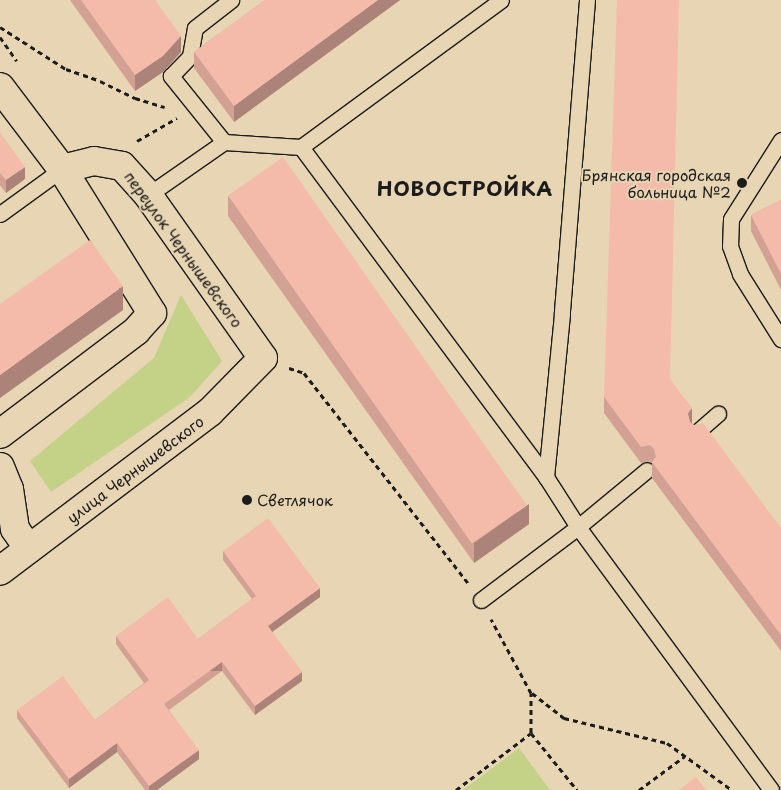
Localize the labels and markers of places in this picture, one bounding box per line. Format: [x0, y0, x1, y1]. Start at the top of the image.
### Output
place label: Брянская городская больница №2 [581, 165, 731, 200]
marker: Брянская городская больница №2 [735, 176, 749, 190]
place label: Светлячок [257, 491, 333, 509]
marker: Светлячок [241, 494, 253, 506]

